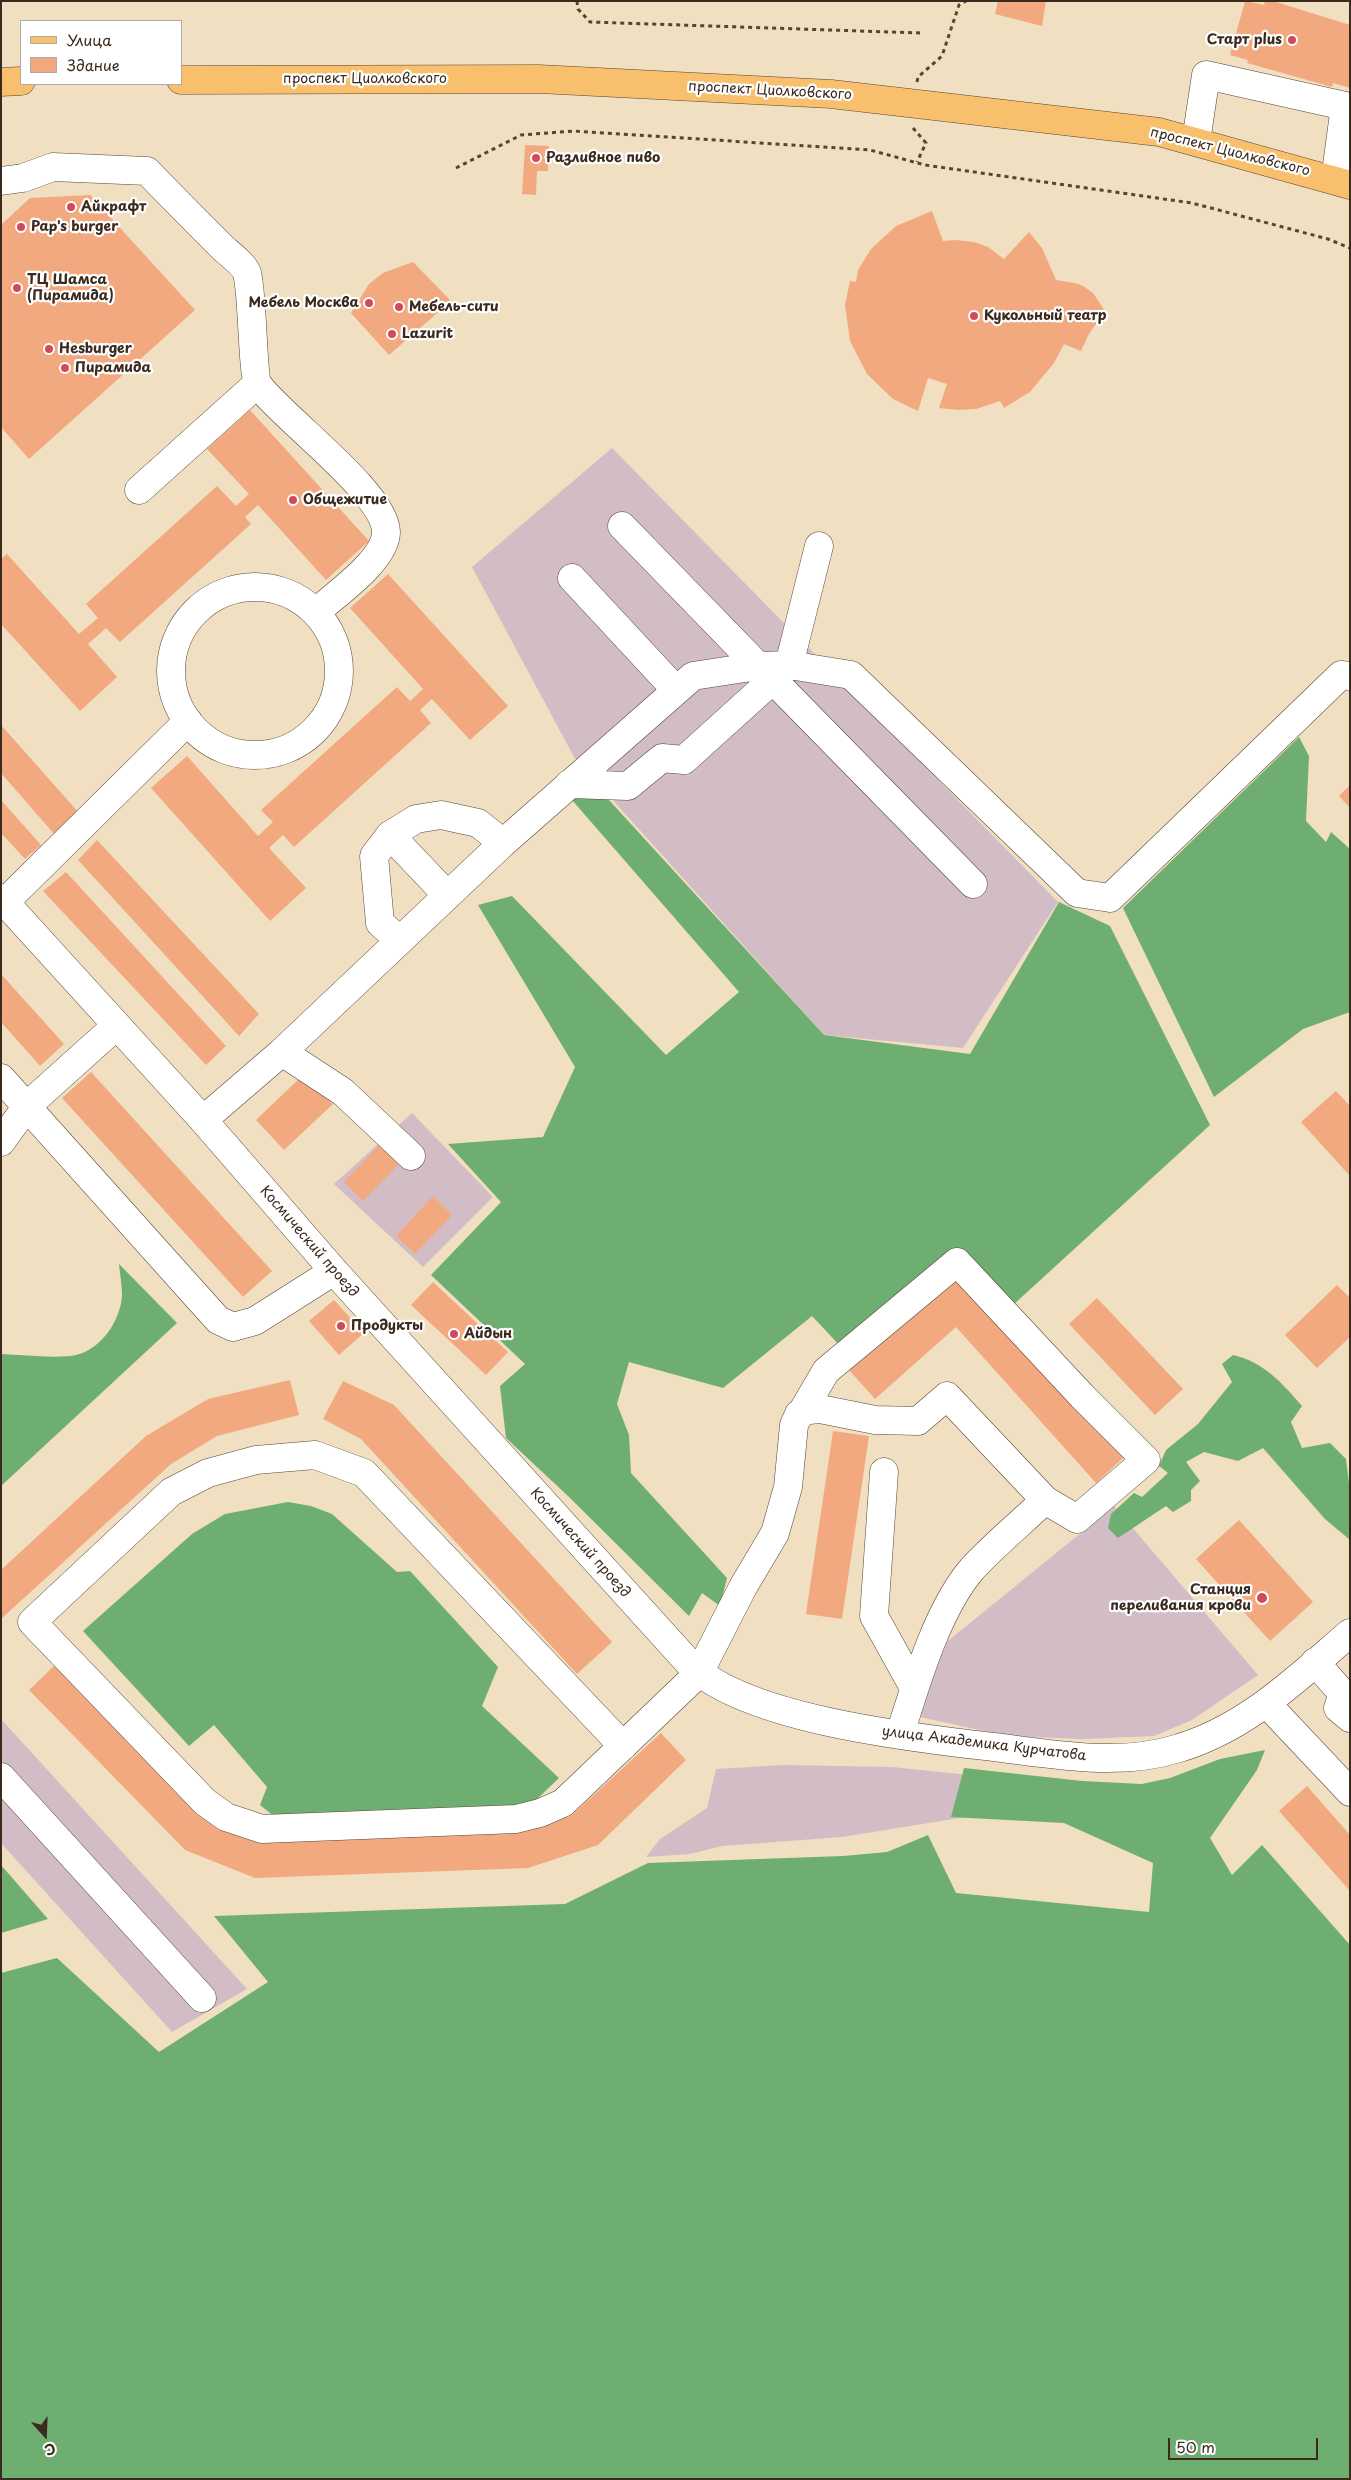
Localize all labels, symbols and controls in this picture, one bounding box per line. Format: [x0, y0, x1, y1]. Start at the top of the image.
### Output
legend [20, 20, 182, 85]
text: Улица [67, 28, 112, 51]
place label: Старт plus [1207, 32, 1282, 48]
marker: Старт plus [1286, 34, 1298, 46]
text: Здание [67, 53, 120, 76]
street label: проспект Циолковского [283, 71, 447, 87]
street label: проспект Циолковского [688, 78, 852, 104]
street label: проспект Циолковского [1148, 124, 1312, 180]
place label: Разливное пиво [546, 150, 660, 166]
marker: Разливное пиво [530, 152, 542, 164]
place label: Айкрафт [81, 199, 146, 215]
marker: Айкрафт [65, 201, 77, 213]
place label: Pap's burger [31, 219, 118, 235]
marker: Pap's burger [15, 221, 27, 233]
place label: ТЦ Шамса (Пирамида) [27, 272, 114, 304]
marker: ТЦ Шамса (Пирамида) [11, 282, 23, 294]
place label: Мебель Москва [248, 295, 359, 311]
marker: Мебель Москва [363, 297, 375, 309]
place label: Мебель-сити [409, 299, 499, 315]
marker: Мебель-сити [393, 301, 405, 313]
place label: Кукольный театр [984, 308, 1106, 324]
marker: Кукольный театр [968, 310, 980, 322]
place label: Lazurit [402, 326, 453, 342]
marker: Lazurit [386, 328, 398, 340]
place label: Hesburger [59, 341, 132, 357]
marker: Hesburger [43, 343, 55, 355]
place label: Пирамида [75, 360, 151, 376]
marker: Пирамида [59, 362, 71, 374]
place label: Общежитие [303, 492, 387, 508]
marker: Общежитие [287, 494, 299, 506]
street label: Космический проезд [256, 1183, 362, 1301]
place label: Продукты [351, 1318, 423, 1334]
marker: Продукты [335, 1320, 347, 1332]
place label: Айдын [464, 1326, 512, 1342]
marker: Айдын [448, 1328, 460, 1340]
street label: Космический проезд [526, 1485, 634, 1601]
place label: Станция переливания крови [1110, 1582, 1251, 1614]
marker: Станция переливания крови [1255, 1591, 1269, 1605]
street label: улица Академика Курчатова [881, 1723, 1087, 1765]
north arrow [20, 2410, 70, 2460]
scale bar [1171, 2428, 1321, 2460]
text: 50 m [1176, 2435, 1215, 2458]
text: С [42, 2438, 59, 2461]

